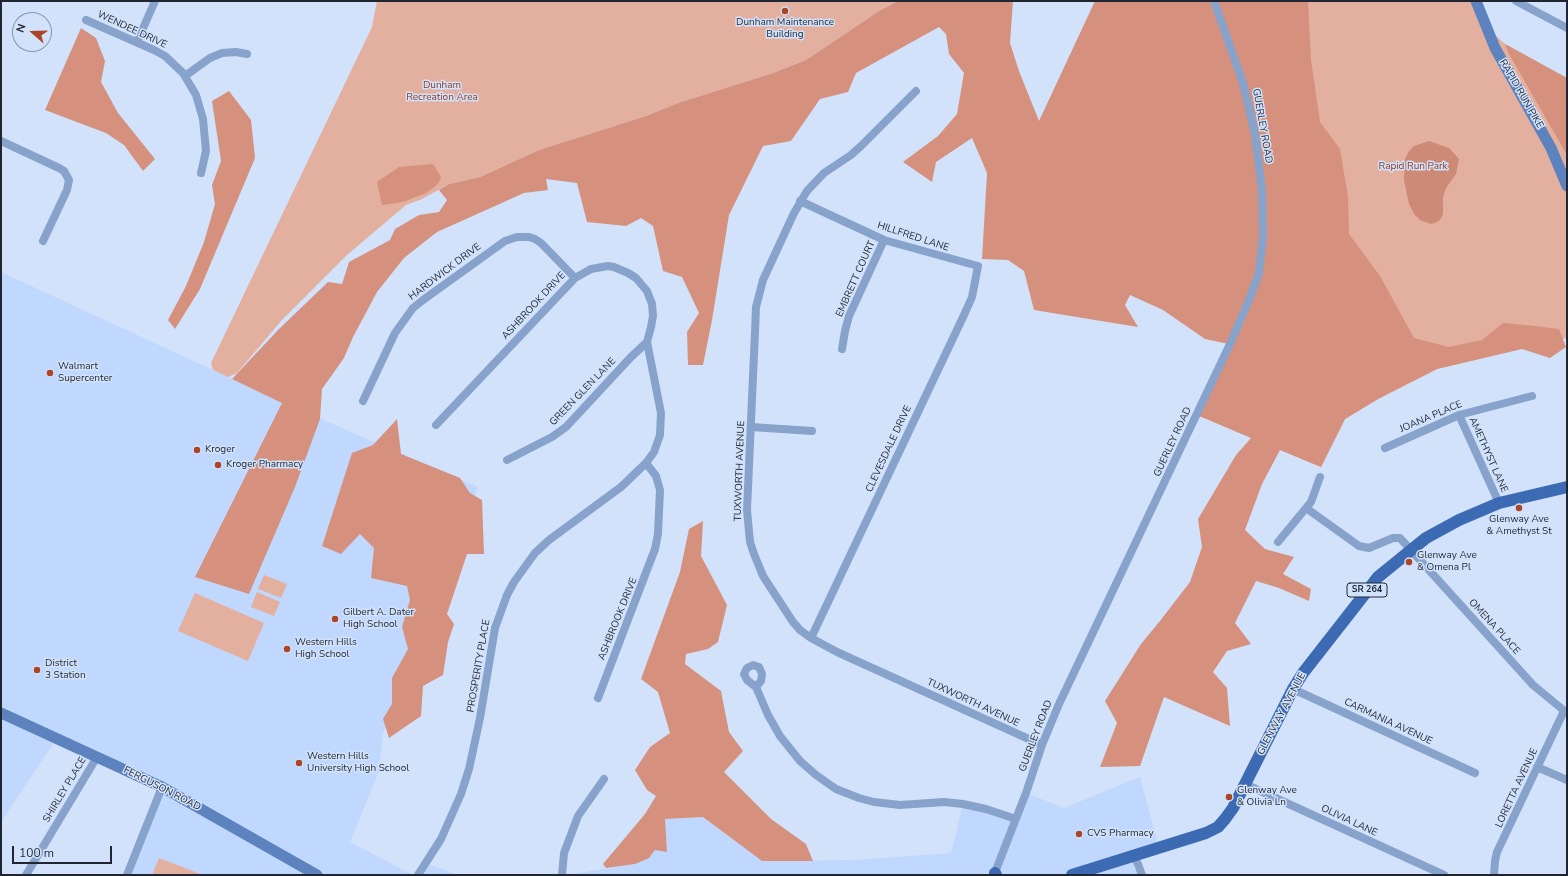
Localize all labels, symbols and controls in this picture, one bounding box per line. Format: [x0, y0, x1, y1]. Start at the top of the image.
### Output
marker: Dunham Maintenance Building [780, 6, 790, 16]
street label: WENDEE DRIVE [95, 9, 169, 51]
north arrow [12, 12, 52, 52]
place label: Dunham Maintenance Building [736, 17, 834, 40]
text: N [13, 22, 30, 35]
street label: RAPID RUN PIKE [1496, 57, 1546, 131]
park label: Dunham Recreation Area [406, 80, 478, 104]
street label: GUERLEY ROAD [1250, 88, 1274, 164]
park label: Rapid Run Park [1378, 161, 1448, 173]
street label: HILLFRED LANE [876, 220, 950, 254]
street label: EMBRETT COURT [834, 239, 878, 319]
street label: HARDWICK DRIVE [407, 241, 483, 303]
street label: ASHBROOK DRIVE [500, 270, 568, 342]
street label: GREEN GLEN LANE [547, 356, 619, 428]
place label: Walmart Supercenter [58, 361, 112, 384]
marker: Walmart Supercenter [45, 368, 55, 378]
street label: JOANA PLACE [1398, 398, 1464, 436]
street label: CLEVESDALE DRIVE [864, 404, 914, 494]
street label: GUERLEY ROAD [1152, 405, 1194, 479]
street label: AMETHYST LANE [1466, 415, 1510, 495]
street label: TUXWORTH AVENUE [732, 420, 748, 522]
place label: Kroger [205, 444, 235, 456]
marker: Kroger [192, 445, 202, 455]
place label: Kroger Pharmacy [226, 459, 303, 471]
marker: Kroger Pharmacy [213, 460, 223, 470]
marker: Glenway Ave & Amethyst St [1514, 503, 1524, 513]
place label: Glenway Ave & Amethyst St [1486, 514, 1552, 538]
place label: Glenway Ave & Omena Pl [1417, 550, 1477, 574]
marker: Glenway Ave & Omena Pl [1404, 557, 1414, 567]
street label: ASHBROOK DRIVE [596, 576, 640, 662]
road number: SR 264 [1347, 583, 1387, 597]
street label: OMENA PLACE [1466, 597, 1522, 657]
place label: Gilbert A. Dater High School [343, 607, 414, 630]
marker: Gilbert A. Dater High School [330, 614, 340, 624]
street label: PROSPERITY PLACE [465, 619, 493, 713]
place label: Western Hills High School [295, 637, 357, 660]
marker: Western Hills High School [282, 644, 292, 654]
place label: District 3 Station [45, 658, 86, 682]
marker: District 3 Station [32, 665, 42, 675]
street label: GLENWAY AVENUE [1255, 671, 1309, 757]
street label: TUXWORTH AVENUE [925, 676, 1021, 730]
street label: CARMANIA AVENUE [1342, 696, 1434, 748]
street label: GUERLEY ROAD [1017, 699, 1055, 773]
street label: LORETTA AVENUE [1493, 746, 1541, 830]
place label: Western Hills University High School [307, 751, 409, 774]
street label: SHIRLEY PLACE [41, 755, 89, 825]
marker: Western Hills University High School [294, 758, 304, 768]
street label: FERGUSON ROAD [121, 764, 203, 814]
place label: Glenway Ave & Olivia Ln [1237, 785, 1297, 808]
marker: Glenway Ave & Olivia Ln [1224, 792, 1234, 802]
street label: OLIVIA LANE [1319, 803, 1379, 839]
place label: CVS Pharmacy [1087, 828, 1154, 840]
marker: CVS Pharmacy [1074, 829, 1084, 839]
scale bar [14, 838, 114, 864]
text: 100 m [19, 845, 54, 861]

